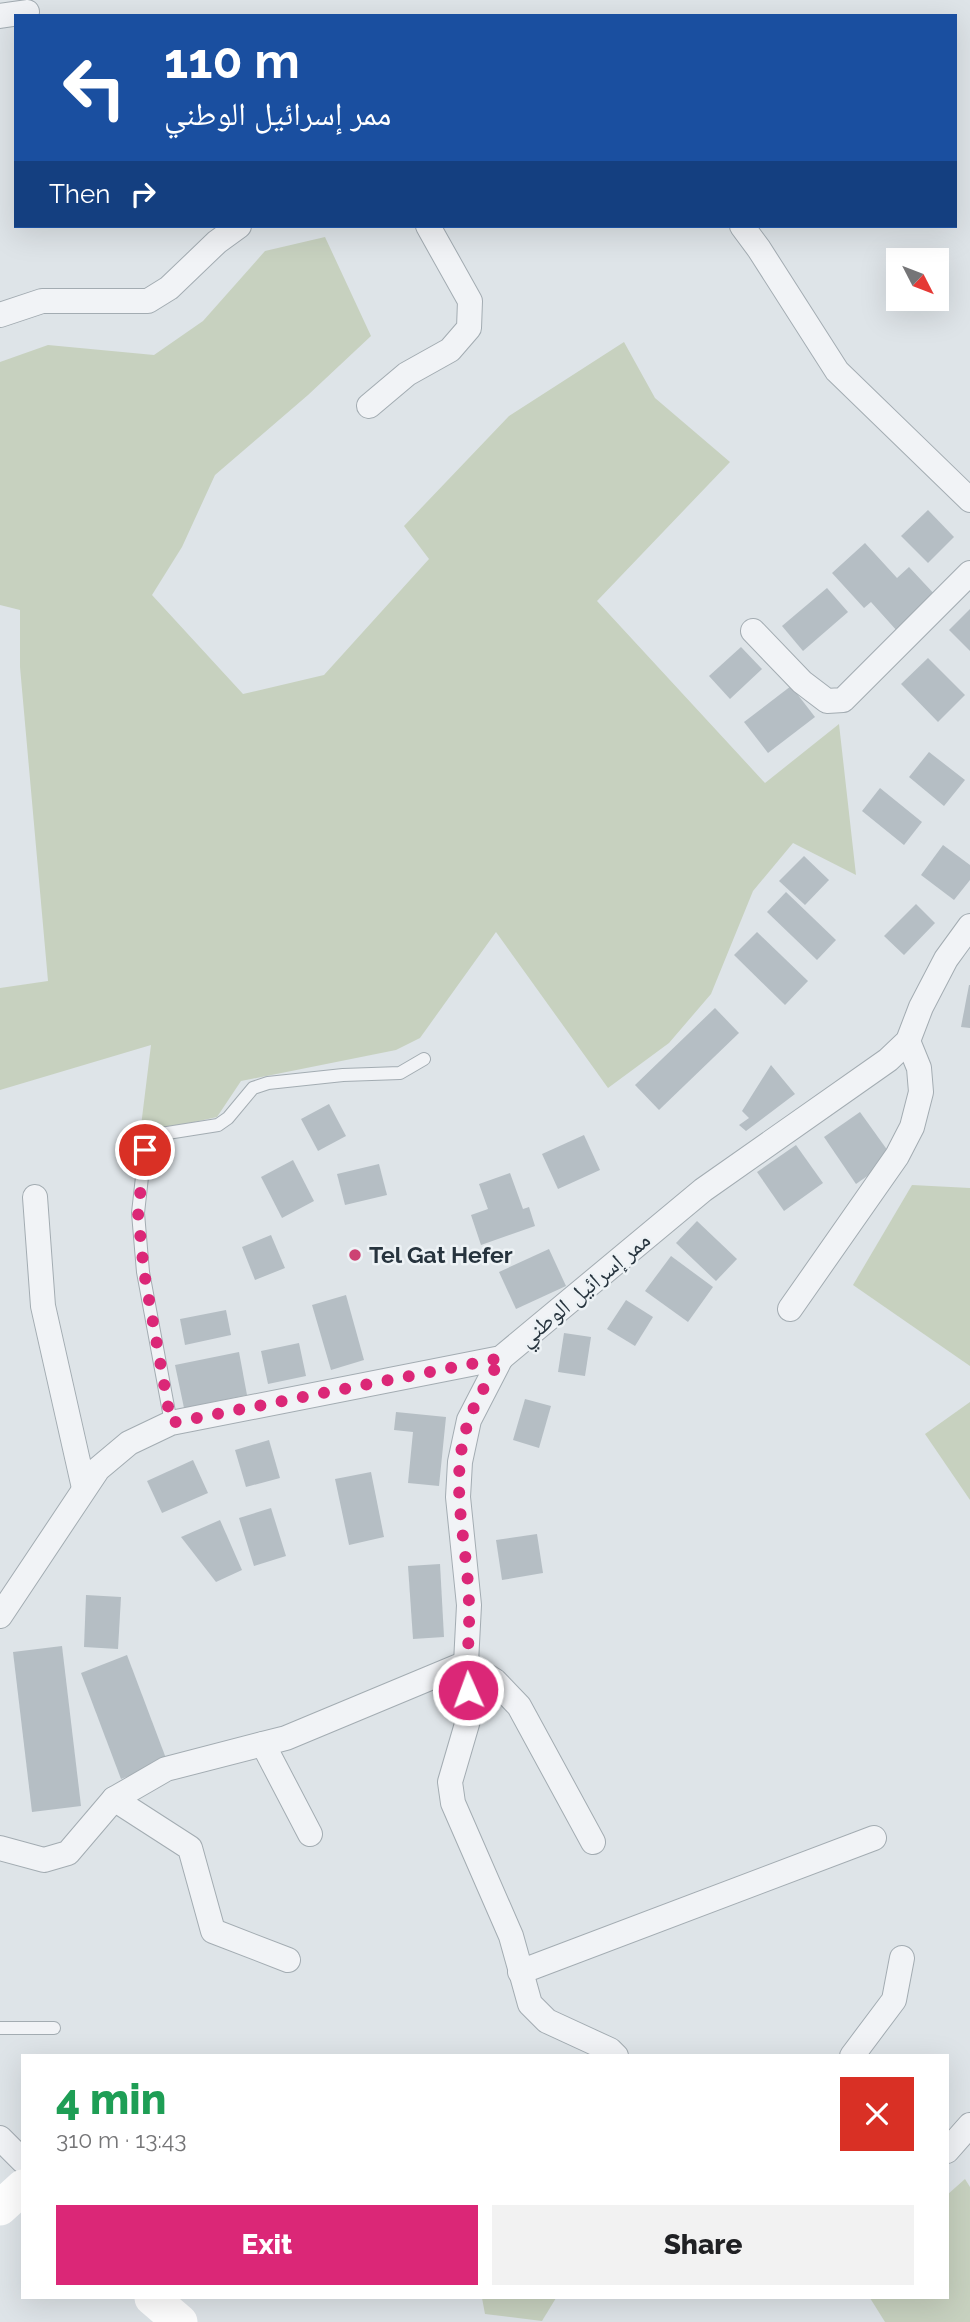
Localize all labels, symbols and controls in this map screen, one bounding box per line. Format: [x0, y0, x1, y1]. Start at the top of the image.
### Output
text: 110 m [164, 32, 300, 89]
icon: left [49, 42, 140, 133]
text: ممر إسرائيل الوطني [164, 95, 391, 132]
icon: right [124, 175, 162, 213]
text: Then [49, 179, 110, 209]
north arrow [886, 248, 948, 312]
map controls [886, 248, 949, 311]
pin [115, 1120, 175, 1180]
icon: arrive [126, 1131, 164, 1169]
street label: ممر إسرائيل الوطني [512, 1226, 659, 1356]
place label: Tel Gat Hefer [369, 1241, 513, 1268]
marker: Tel Gat Hefer [347, 1247, 363, 1263]
position arrow [431, 1653, 505, 1727]
text: 4 min [56, 2075, 166, 2124]
button: close [840, 2077, 914, 2151]
text: 310 m · 13:43 [56, 2126, 187, 2153]
button: Exit [56, 2205, 478, 2285]
button: Share [492, 2205, 914, 2285]

